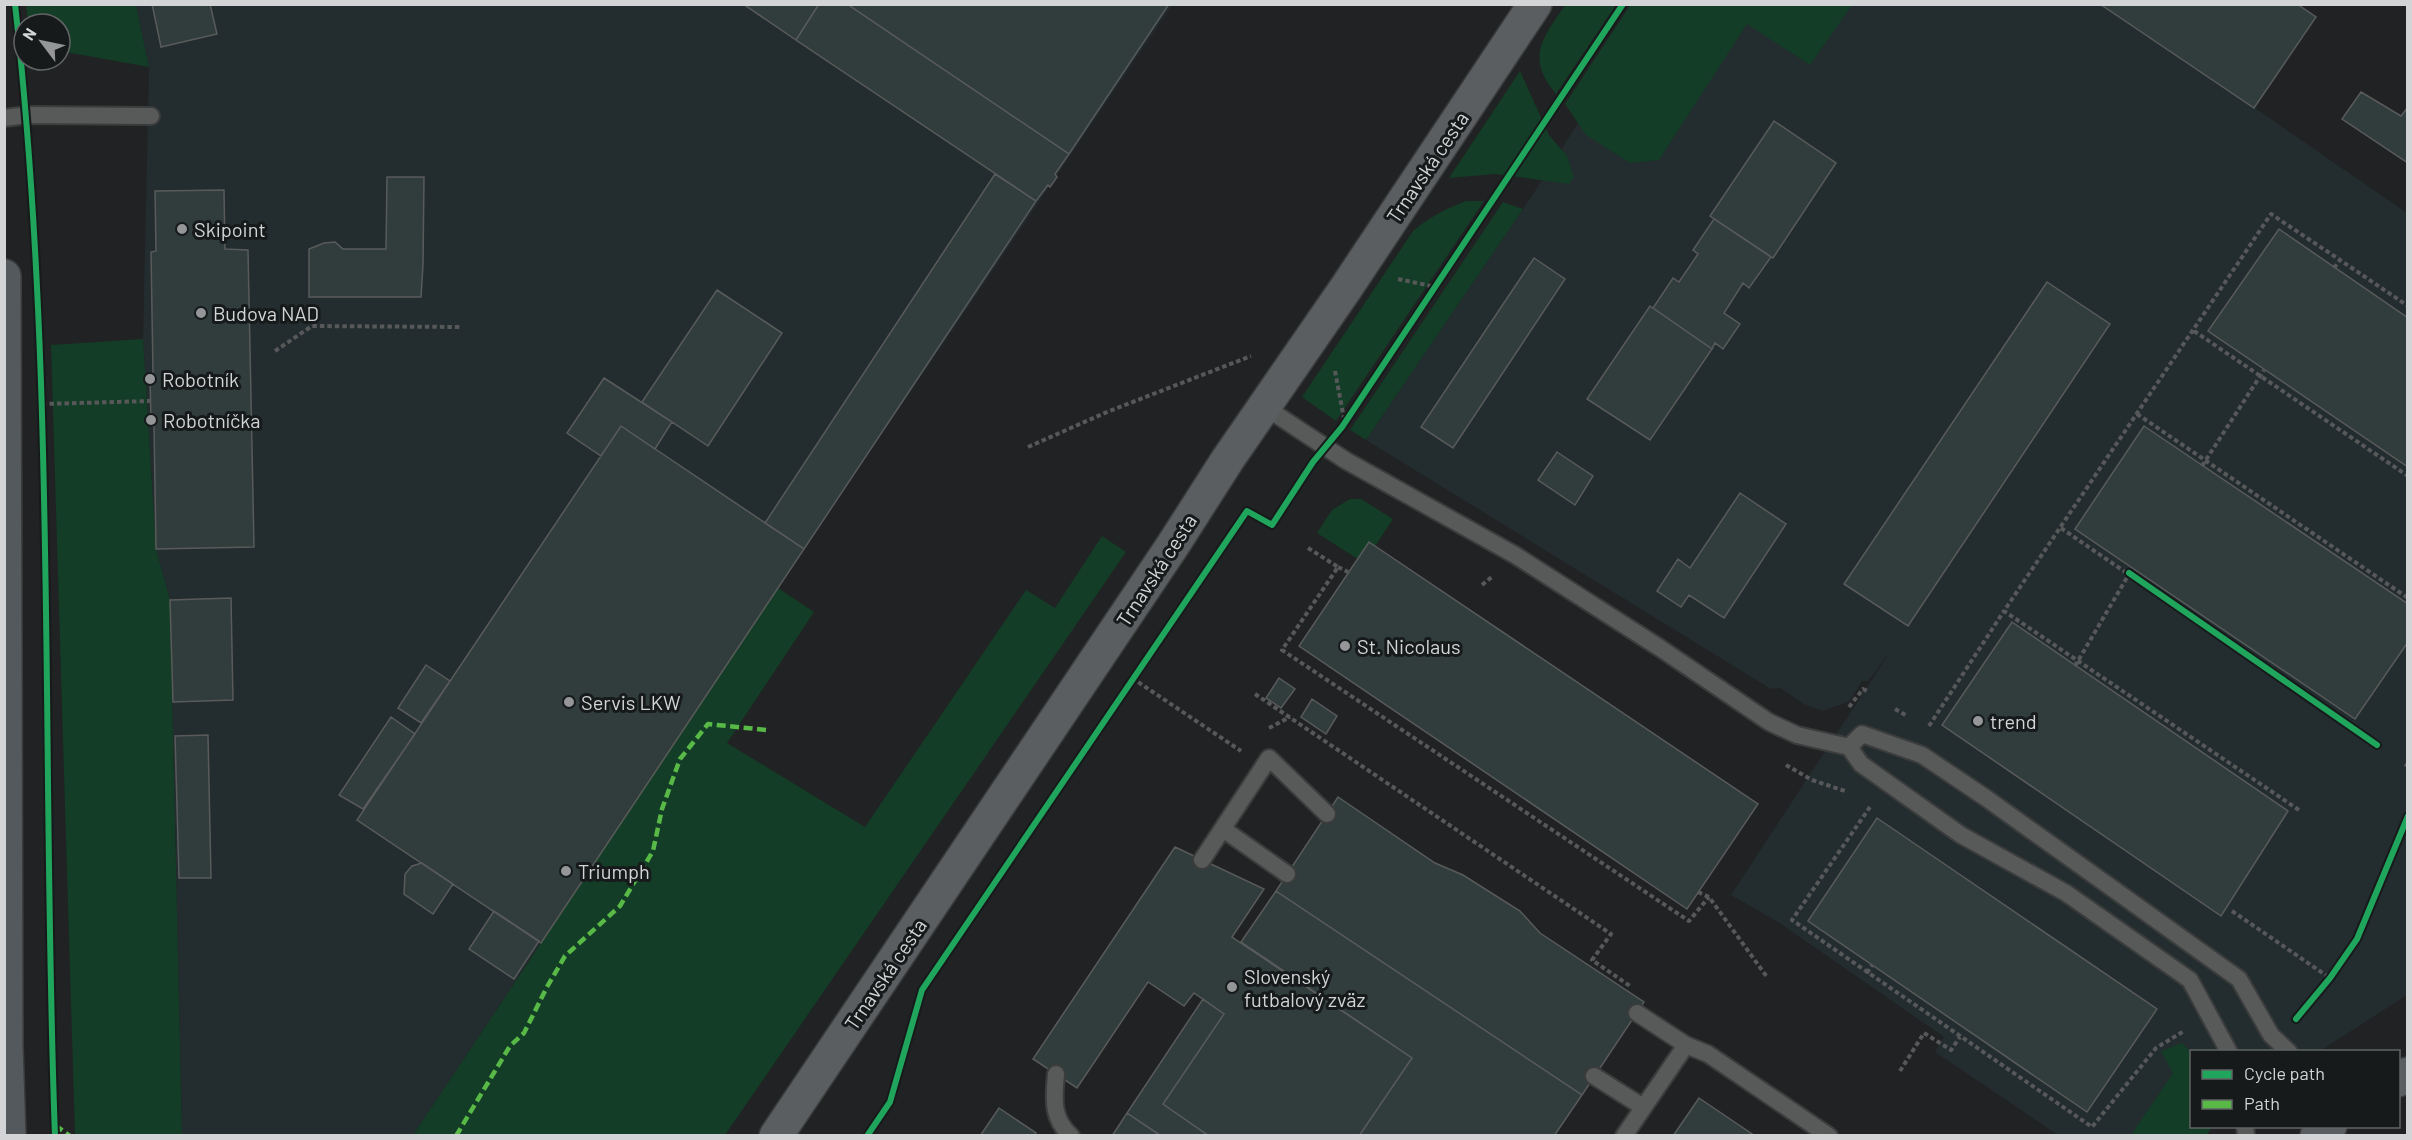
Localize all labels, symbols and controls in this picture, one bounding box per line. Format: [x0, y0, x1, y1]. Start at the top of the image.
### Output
north arrow [12, 12, 72, 72]
text: N [18, 24, 40, 43]
street label: Trnavská cesta [1381, 107, 1473, 227]
place label: Skipoint [194, 217, 266, 241]
marker: Skipoint [175, 222, 189, 236]
place label: Budova NAD [213, 301, 319, 325]
marker: Budova NAD [194, 306, 208, 320]
place label: Robotník [162, 367, 239, 391]
marker: Robotník [143, 372, 157, 386]
place label: Robotníčka [163, 408, 260, 432]
marker: Robotníčka [144, 413, 158, 427]
street label: Trnavská cesta [1111, 509, 1201, 631]
place label: St. Nicolaus [1357, 634, 1461, 658]
marker: St. Nicolaus [1338, 639, 1352, 653]
place label: Servis LKW [581, 690, 681, 714]
marker: Servis LKW [562, 695, 576, 709]
place label: trend [1990, 709, 2037, 733]
marker: trend [1971, 714, 1985, 728]
place label: Triumph [578, 859, 650, 883]
marker: Triumph [559, 864, 573, 878]
street label: Trnavská cesta [839, 914, 931, 1034]
place label: Slovenský futbalový zväz [1244, 964, 1365, 1011]
marker: Slovenský futbalový zväz [1225, 980, 1239, 994]
legend [2190, 1050, 2400, 1128]
text: Cycle path [2244, 1062, 2325, 1084]
text: Path [2244, 1092, 2280, 1114]

